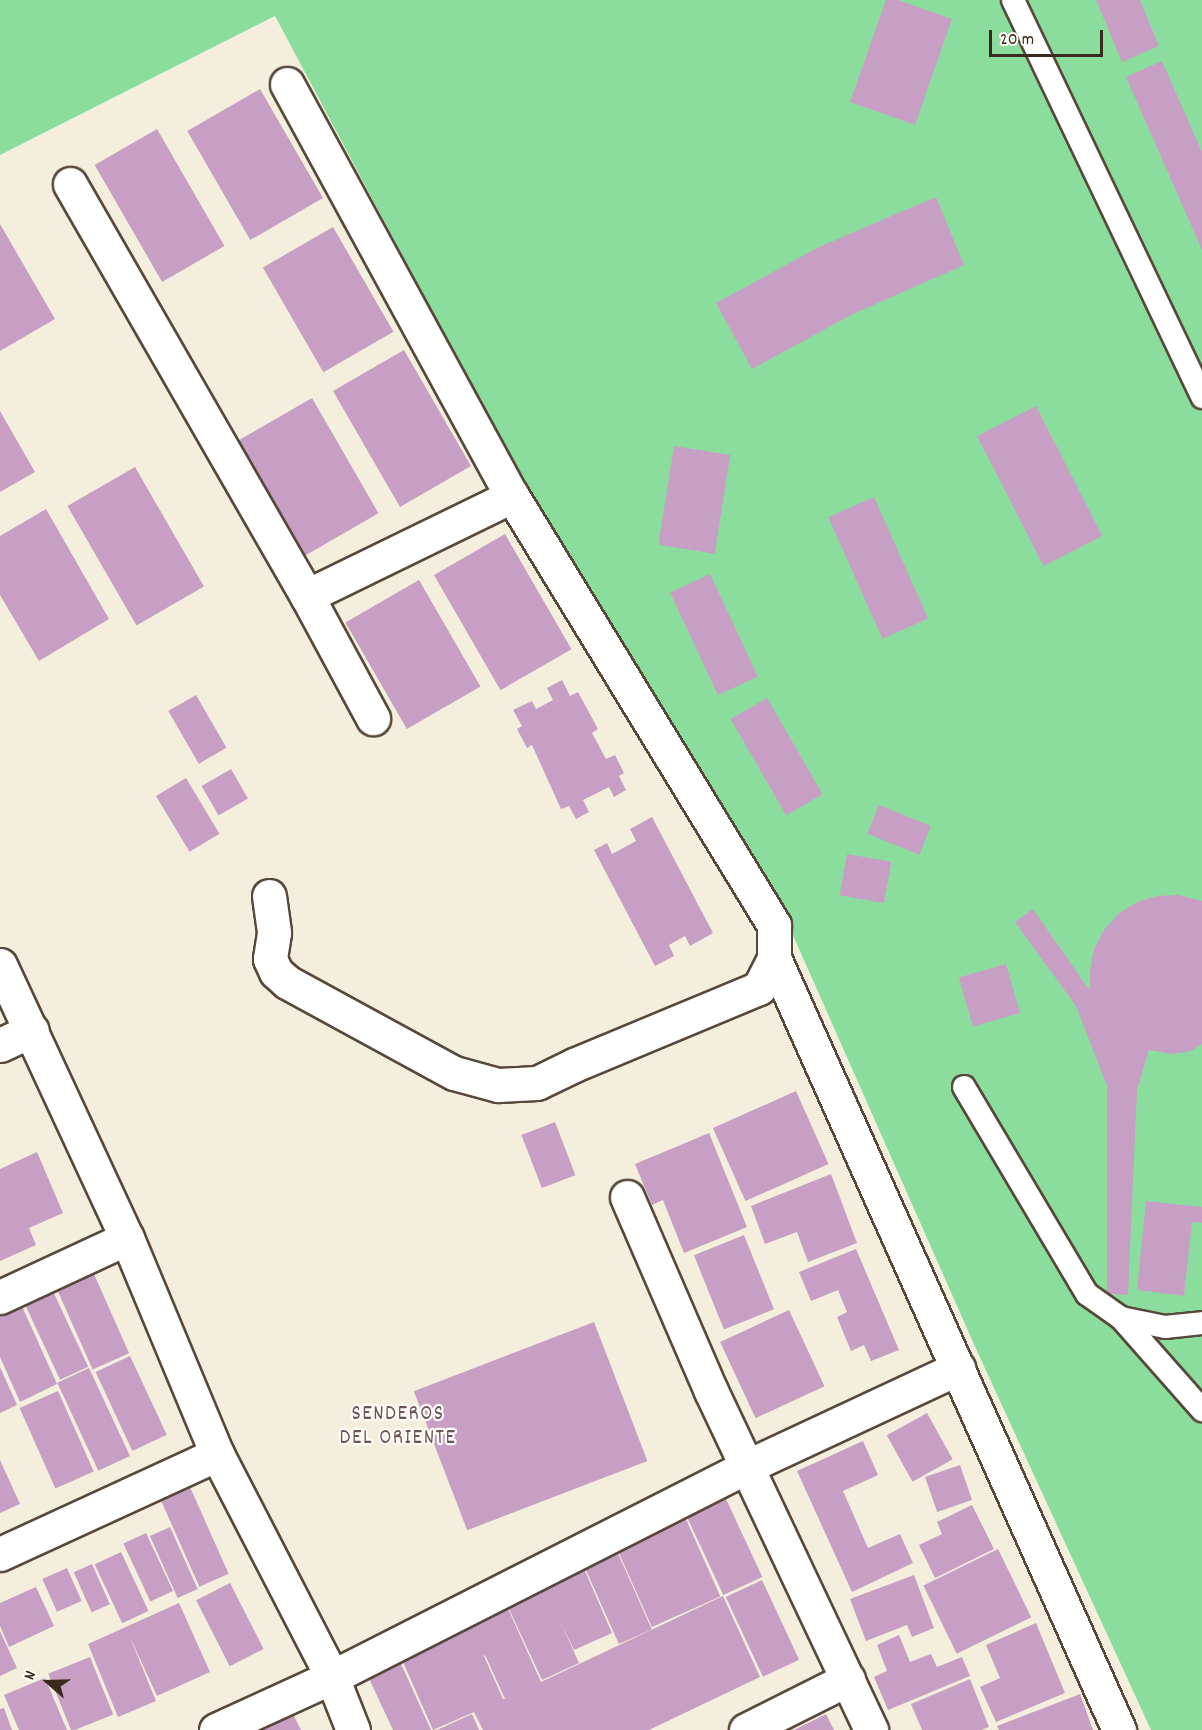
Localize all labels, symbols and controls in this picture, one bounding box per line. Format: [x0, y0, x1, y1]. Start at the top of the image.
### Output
scale bar [992, 18, 1106, 56]
text: 20 m [1000, 28, 1034, 53]
district label: SENDEROS DEL ORIENTE [340, 1402, 456, 1452]
north arrow [18, 1652, 78, 1712]
text: N [18, 1668, 43, 1683]

